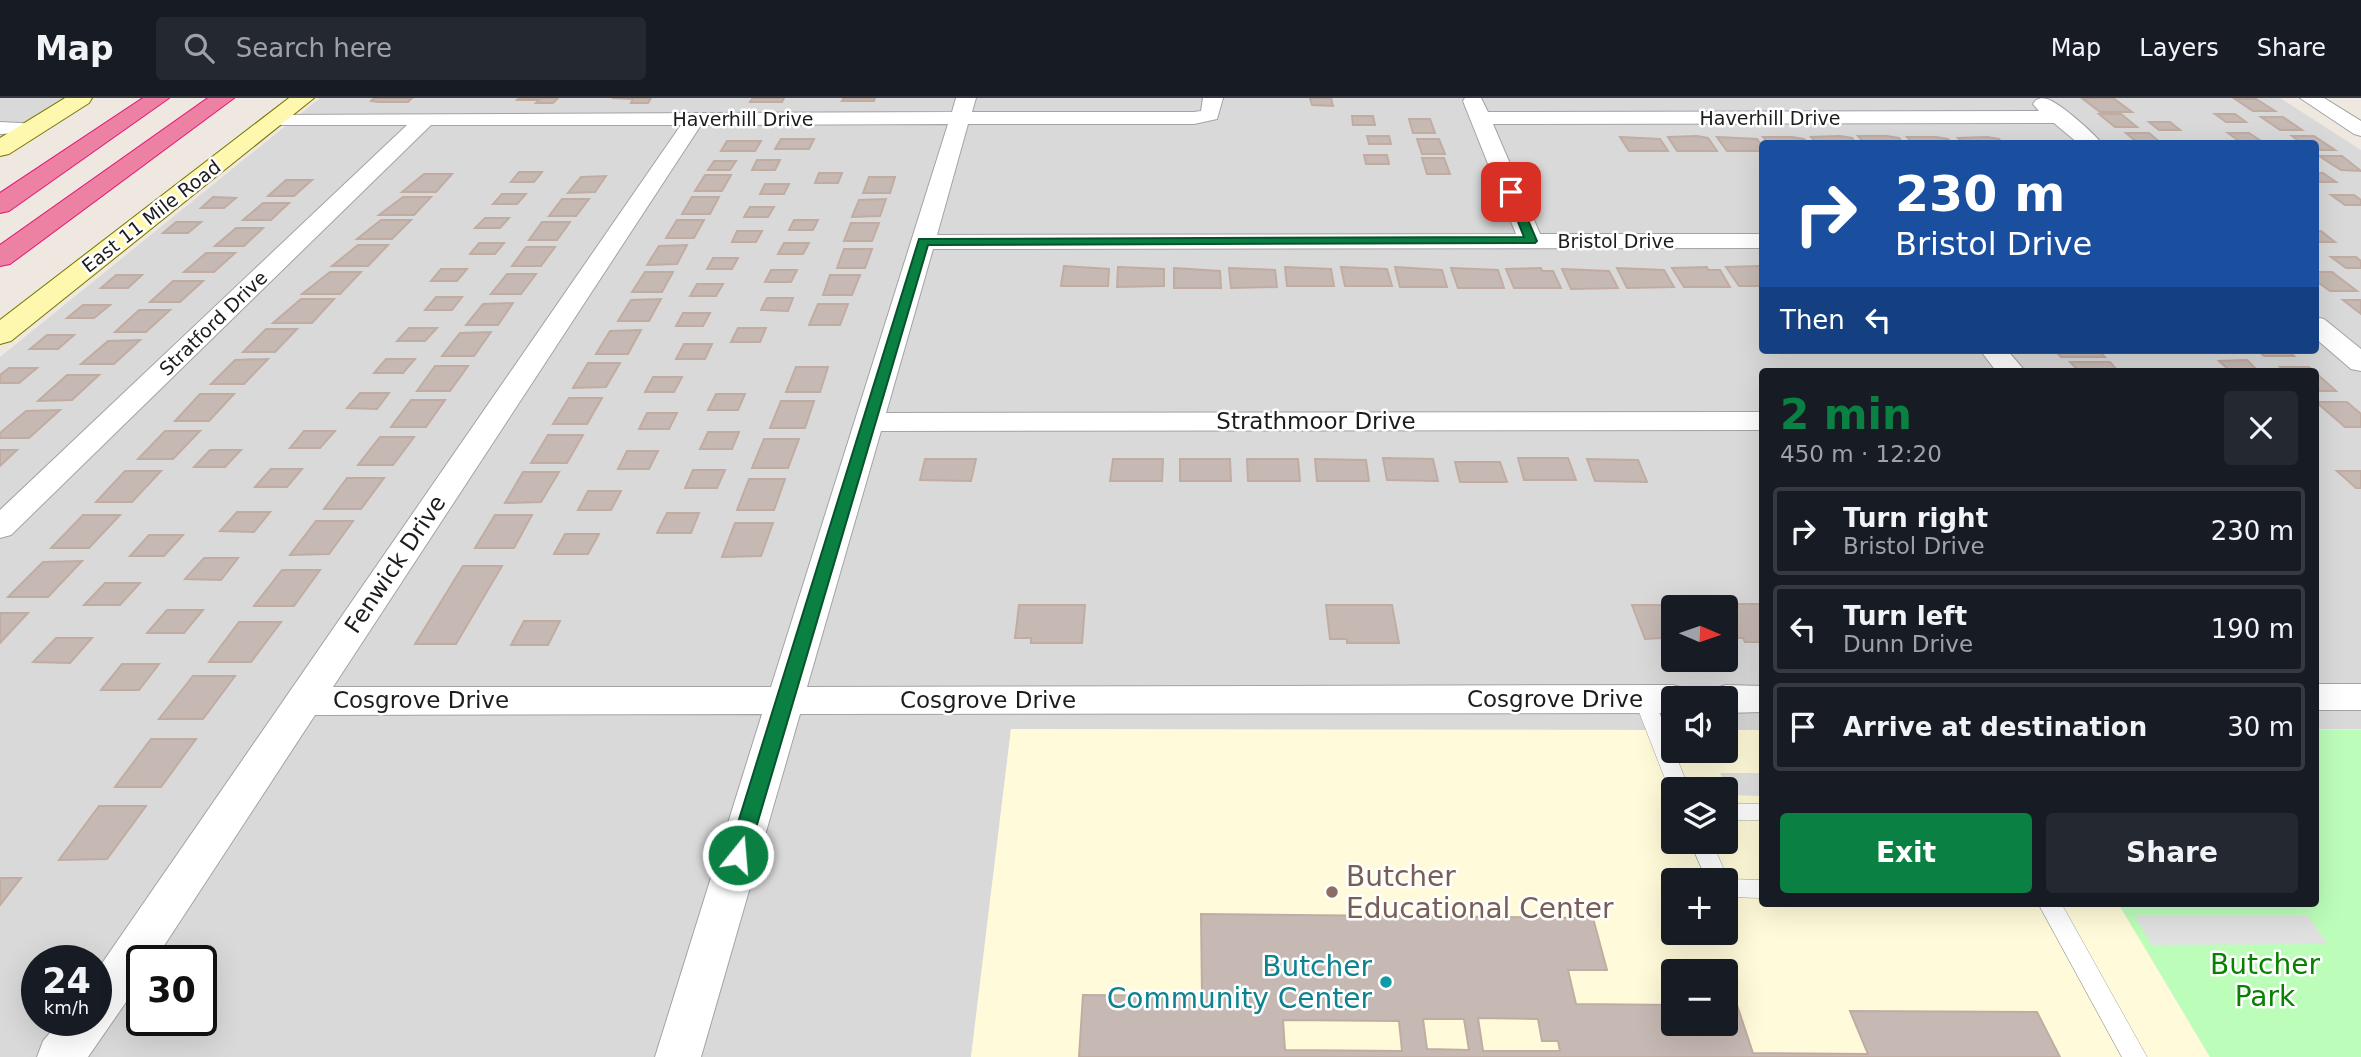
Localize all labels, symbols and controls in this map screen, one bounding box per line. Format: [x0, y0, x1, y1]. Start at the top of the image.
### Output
search box [156, 17, 646, 80]
text: Map [35, 29, 114, 68]
icon: search [180, 29, 218, 67]
text: Search here [236, 33, 392, 63]
text: Map [2051, 34, 2101, 62]
text: Layers [2139, 34, 2219, 62]
text: Share [2257, 34, 2326, 62]
street label: Haverhill Drive [1700, 107, 1840, 129]
street label: Haverhill Drive [673, 108, 813, 130]
street label: East 11 Mile Road [77, 155, 225, 277]
pin [1481, 162, 1541, 222]
text: 230 m [1895, 166, 2065, 223]
icon: right [1780, 168, 1871, 259]
icon: arrive [1492, 173, 1530, 211]
text: Bristol Drive [1895, 225, 2092, 263]
street label: Bristol Drive [1557, 230, 1675, 252]
street label: Stratford Drive [155, 266, 271, 380]
icon: left [1859, 301, 1897, 339]
text: Then [1780, 305, 1845, 335]
text: 2 min [1780, 390, 1912, 439]
button: close [2224, 391, 2298, 465]
street label: Strathmoor Drive [1216, 408, 1416, 434]
text: 450 m · 12:20 [1780, 441, 1942, 467]
street label: Fenwick Drive [339, 490, 451, 638]
text: Turn right [1843, 503, 1988, 533]
icon: right [1784, 512, 1822, 550]
text: 230 m [2211, 516, 2294, 546]
text: Bristol Drive [1843, 533, 1985, 559]
north arrow [1661, 595, 1738, 672]
map controls [1661, 595, 1738, 1036]
text: Turn left [1843, 601, 1967, 631]
icon: left [1784, 610, 1822, 648]
text: 190 m [2211, 614, 2294, 644]
text: Dunn Drive [1843, 631, 1973, 657]
street label: Cosgrove Drive [1467, 686, 1643, 712]
button: sound [1661, 686, 1738, 763]
street label: Cosgrove Drive [333, 687, 509, 713]
street label: Cosgrove Drive [900, 687, 1076, 713]
icon: arrive [1784, 708, 1822, 746]
text: Arrive at destination [1843, 712, 2147, 742]
text: 30 m [2227, 712, 2294, 742]
button: layers [1661, 777, 1738, 854]
button: Exit [1780, 813, 2032, 893]
button: Share [2046, 813, 2298, 893]
position arrow [701, 818, 775, 892]
place label: Butcher Educational Center [1346, 860, 1614, 925]
button: + [1661, 868, 1738, 945]
marker: Butcher Educational Center [1324, 884, 1340, 900]
speed limit sign: 30 [126, 945, 217, 1036]
park label: Butcher Park [2210, 948, 2320, 1013]
place label: Butcher Community Center [1107, 950, 1372, 1015]
button: − [1661, 959, 1738, 1036]
text: 24 [42, 961, 91, 1001]
marker: Butcher Community Center [1378, 974, 1394, 990]
text: km/h [44, 997, 89, 1018]

